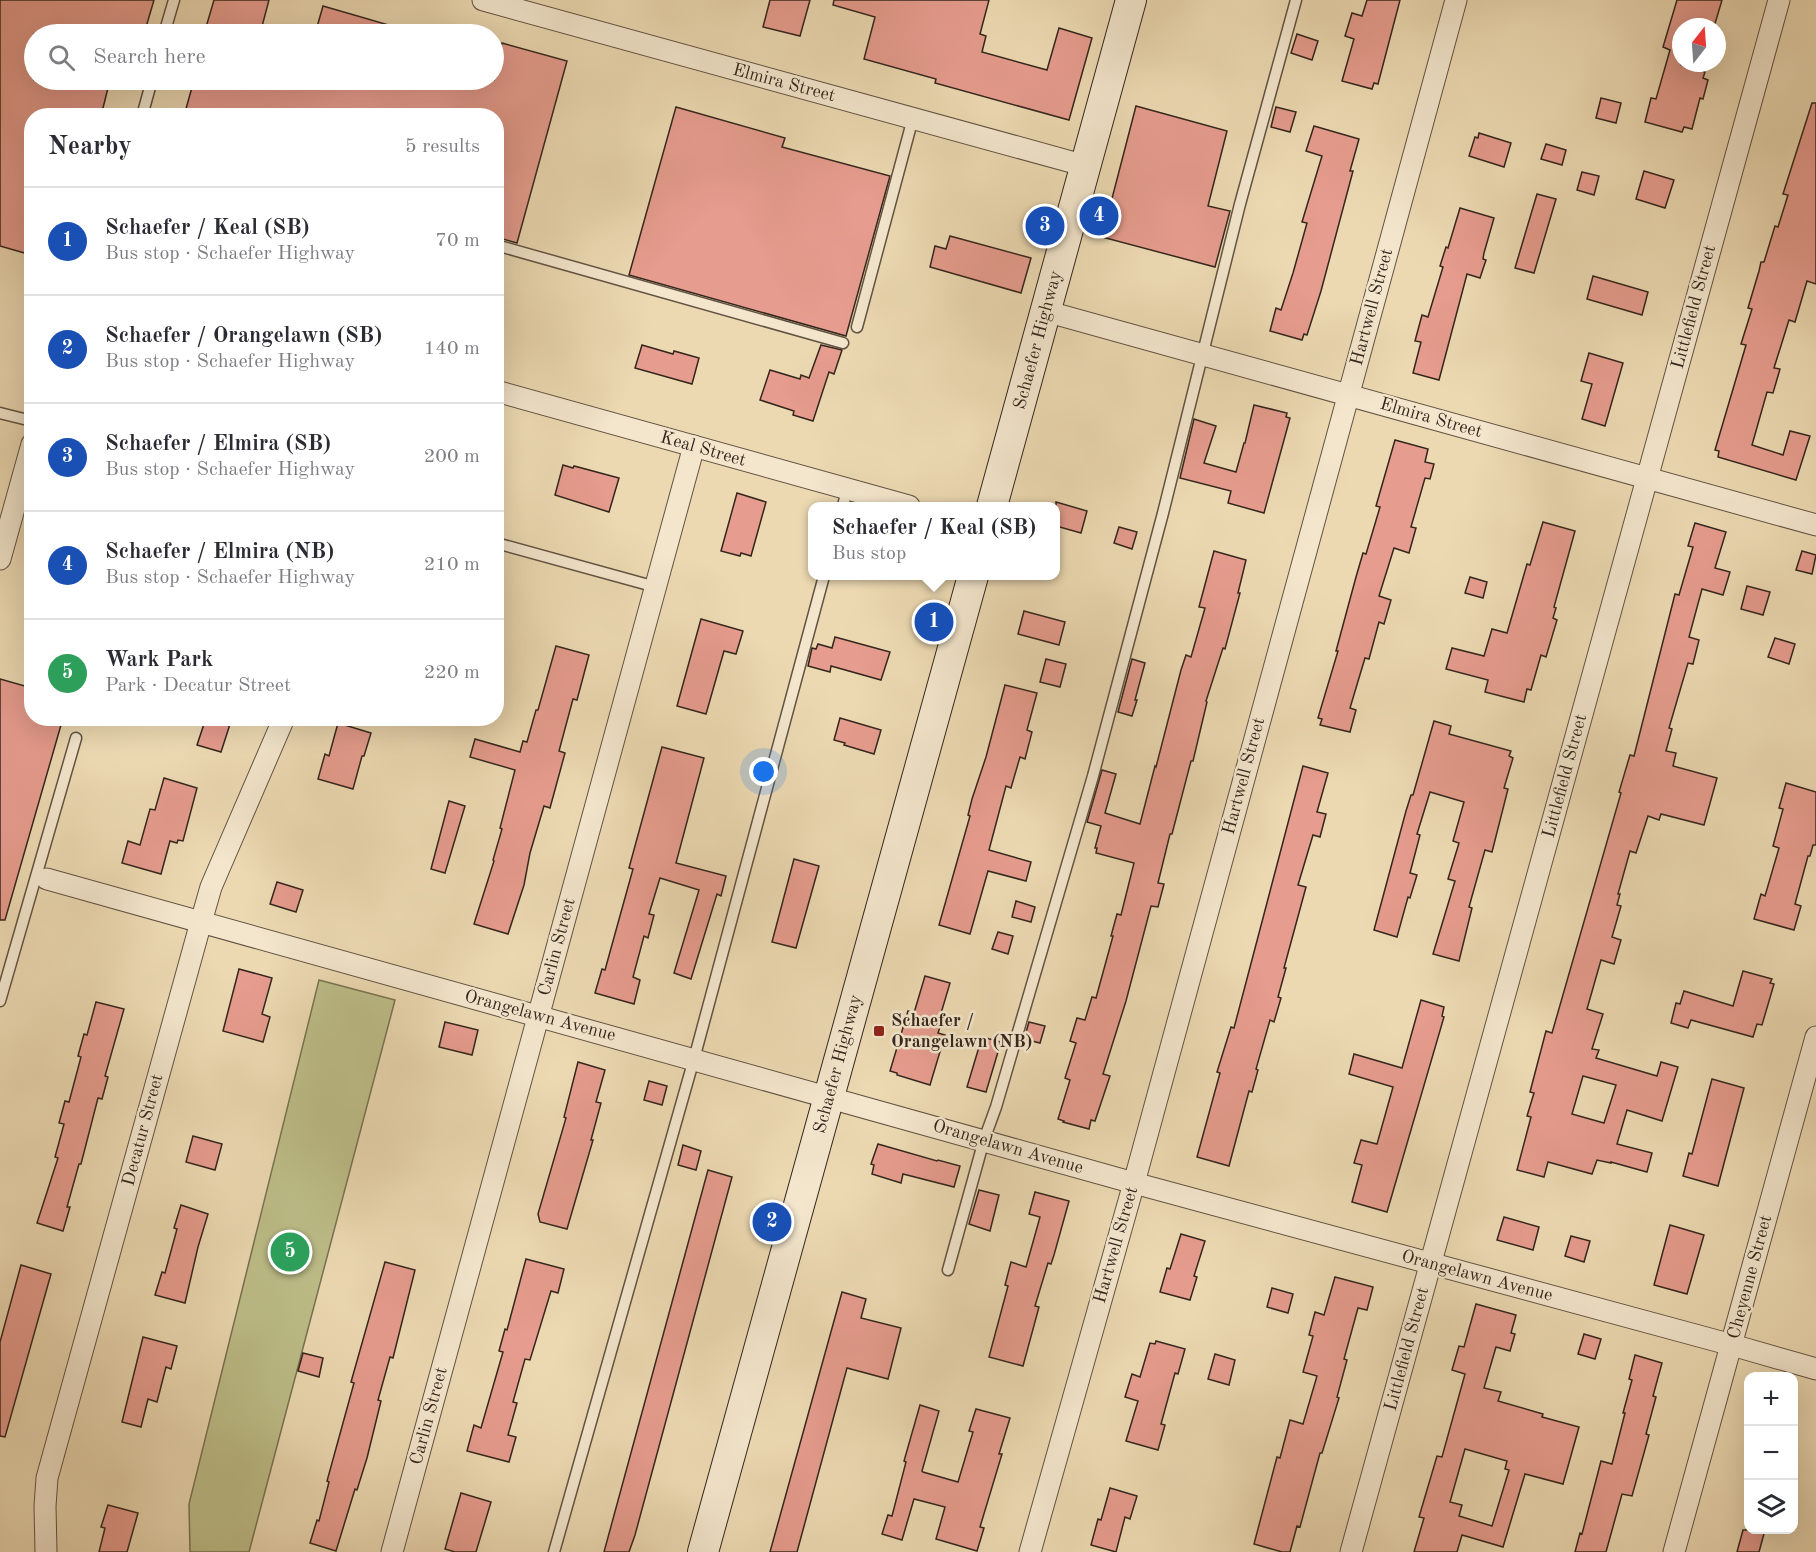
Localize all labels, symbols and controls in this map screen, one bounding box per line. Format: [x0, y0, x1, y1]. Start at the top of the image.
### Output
north arrow [1672, 18, 1726, 72]
search box [24, 24, 504, 90]
icon: search [45, 41, 78, 74]
text: Search here [93, 46, 206, 68]
street label: Elmira Street [731, 61, 837, 105]
text: Nearby [48, 134, 132, 160]
text: 5 results [405, 137, 480, 157]
pin: 4 [1080, 194, 1118, 238]
pin: 3 [1026, 204, 1064, 248]
text: Schaefer / Keal (SB) [105, 217, 310, 239]
text: 1 [62, 231, 73, 251]
text: 70 m [435, 231, 480, 251]
street label: Littlefield Street [1669, 243, 1719, 371]
text: Bus stop · Schaefer Highway [105, 244, 355, 264]
street label: Hartwell Street [1348, 246, 1396, 368]
street label: Schaefer Highway [1011, 268, 1065, 411]
text: Schaefer / Orangelawn (SB) [105, 325, 382, 347]
text: 2 [62, 339, 73, 359]
text: 140 m [424, 339, 480, 359]
text: Bus stop · Schaefer Highway [105, 352, 355, 372]
street label: Elmira Street [1378, 395, 1484, 441]
street label: Keal Street [658, 428, 748, 470]
text: Schaefer / Elmira (SB) [105, 433, 331, 455]
text: 3 [62, 447, 73, 467]
text: 200 m [424, 447, 480, 467]
text: Bus stop · Schaefer Highway [105, 460, 355, 480]
popup [808, 502, 1060, 580]
text: Schaefer / Keal (SB) [832, 517, 1036, 539]
text: Schaefer / Elmira (NB) [105, 541, 334, 563]
text: Bus stop [832, 544, 906, 564]
text: 4 [62, 555, 73, 575]
text: 210 m [424, 555, 480, 575]
text: Bus stop · Schaefer Highway [105, 568, 355, 588]
pin: 1 [914, 600, 954, 644]
text: Wark Park [105, 649, 213, 671]
text: 5 [62, 663, 73, 683]
text: 220 m [424, 663, 480, 683]
text: Park · Decatur Street [105, 676, 291, 696]
street label: Littlefield Street [1540, 712, 1590, 840]
street label: Hartwell Street [1220, 715, 1268, 837]
your location [749, 757, 778, 786]
street label: Carlin Street [535, 896, 579, 998]
street label: Orangelawn Avenue [462, 987, 618, 1045]
street label: Schaefer Highway [811, 992, 865, 1135]
place label: Schaefer / Orangelawn (NB) [891, 1012, 1032, 1051]
marker: Schaefer / Orangelawn (NB) [872, 1024, 886, 1038]
street label: Decatur Street [119, 1072, 167, 1188]
street label: Orangelawn Avenue [931, 1117, 1085, 1177]
street label: Hartwell Street [1091, 1185, 1141, 1305]
pin: 2 [752, 1200, 792, 1244]
street label: Cheyenne Street [1725, 1213, 1775, 1341]
pin: 5 [270, 1230, 310, 1274]
street label: Orangelawn Avenue [1399, 1247, 1555, 1305]
street label: Littlefield Street [1382, 1285, 1432, 1413]
street label: Carlin Street [407, 1365, 451, 1467]
map controls [1744, 1372, 1798, 1534]
button: + [1744, 1372, 1798, 1426]
button: − [1744, 1426, 1798, 1480]
button: layers [1744, 1480, 1798, 1534]

